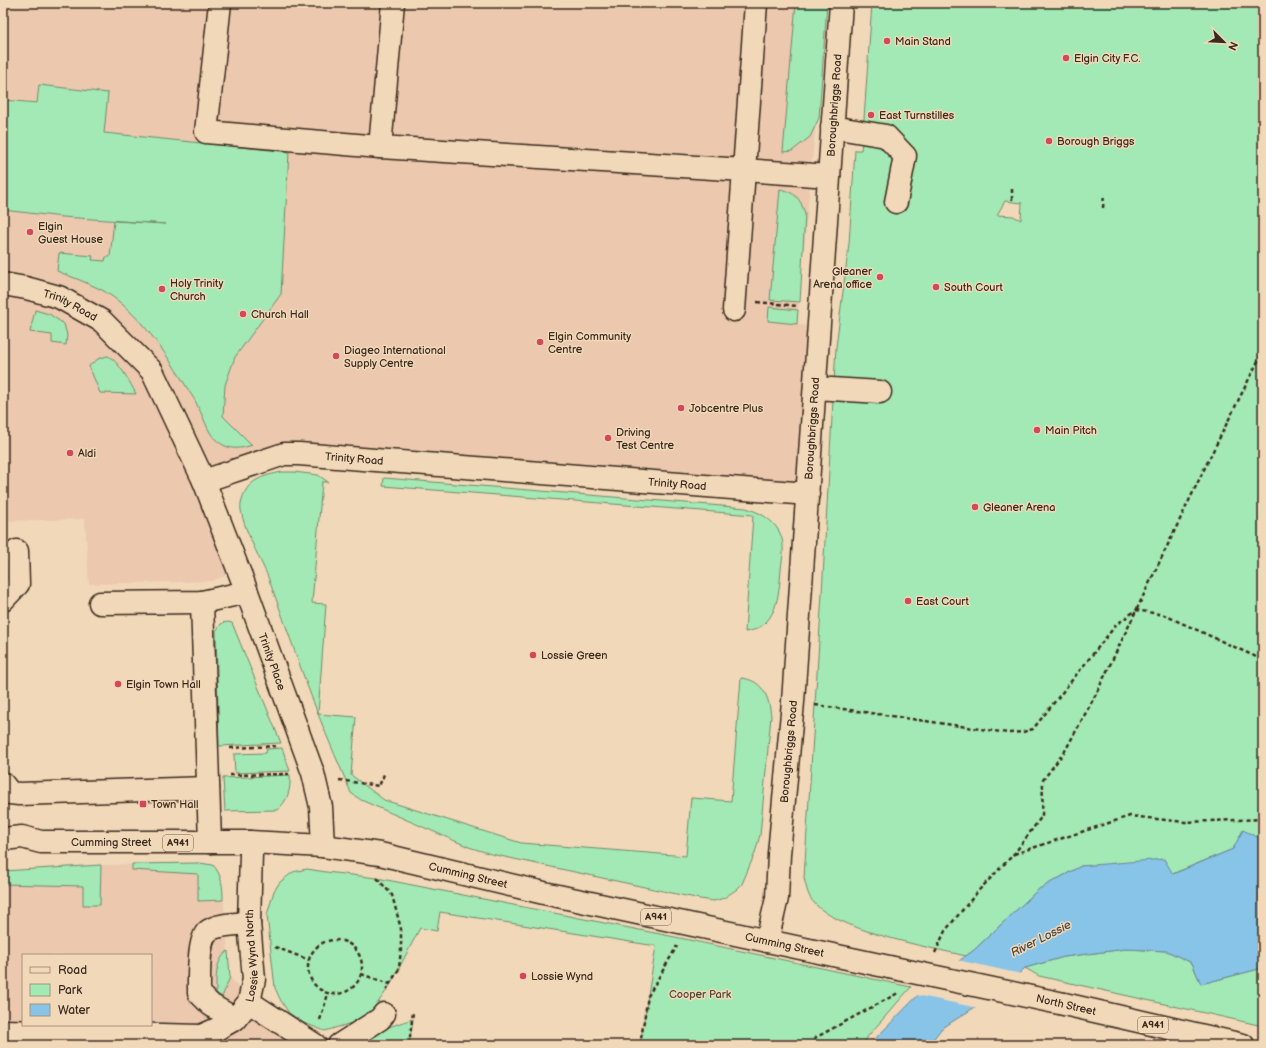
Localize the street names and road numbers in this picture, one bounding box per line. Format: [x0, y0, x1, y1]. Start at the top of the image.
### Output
street label: Boroughbriggs Road [824, 53, 844, 157]
street label: Trinity Road [42, 287, 100, 324]
street label: Boroughbriggs Road [802, 377, 822, 480]
street label: Trinity Road [324, 450, 384, 467]
street label: Trinity Road [647, 475, 707, 493]
street label: Trinity Place [256, 631, 289, 692]
street label: Boroughbriggs Road [777, 700, 800, 803]
road number: A941 [163, 835, 193, 851]
street label: Cumming Street [71, 836, 152, 849]
street label: Cumming Street [428, 859, 509, 891]
street label: Lossie Wynd North [243, 909, 260, 1003]
road number: A941 [641, 909, 671, 925]
street label: Cumming Street [744, 930, 826, 960]
street label: North Street [1035, 992, 1098, 1018]
road number: A941 [1138, 1017, 1168, 1033]

